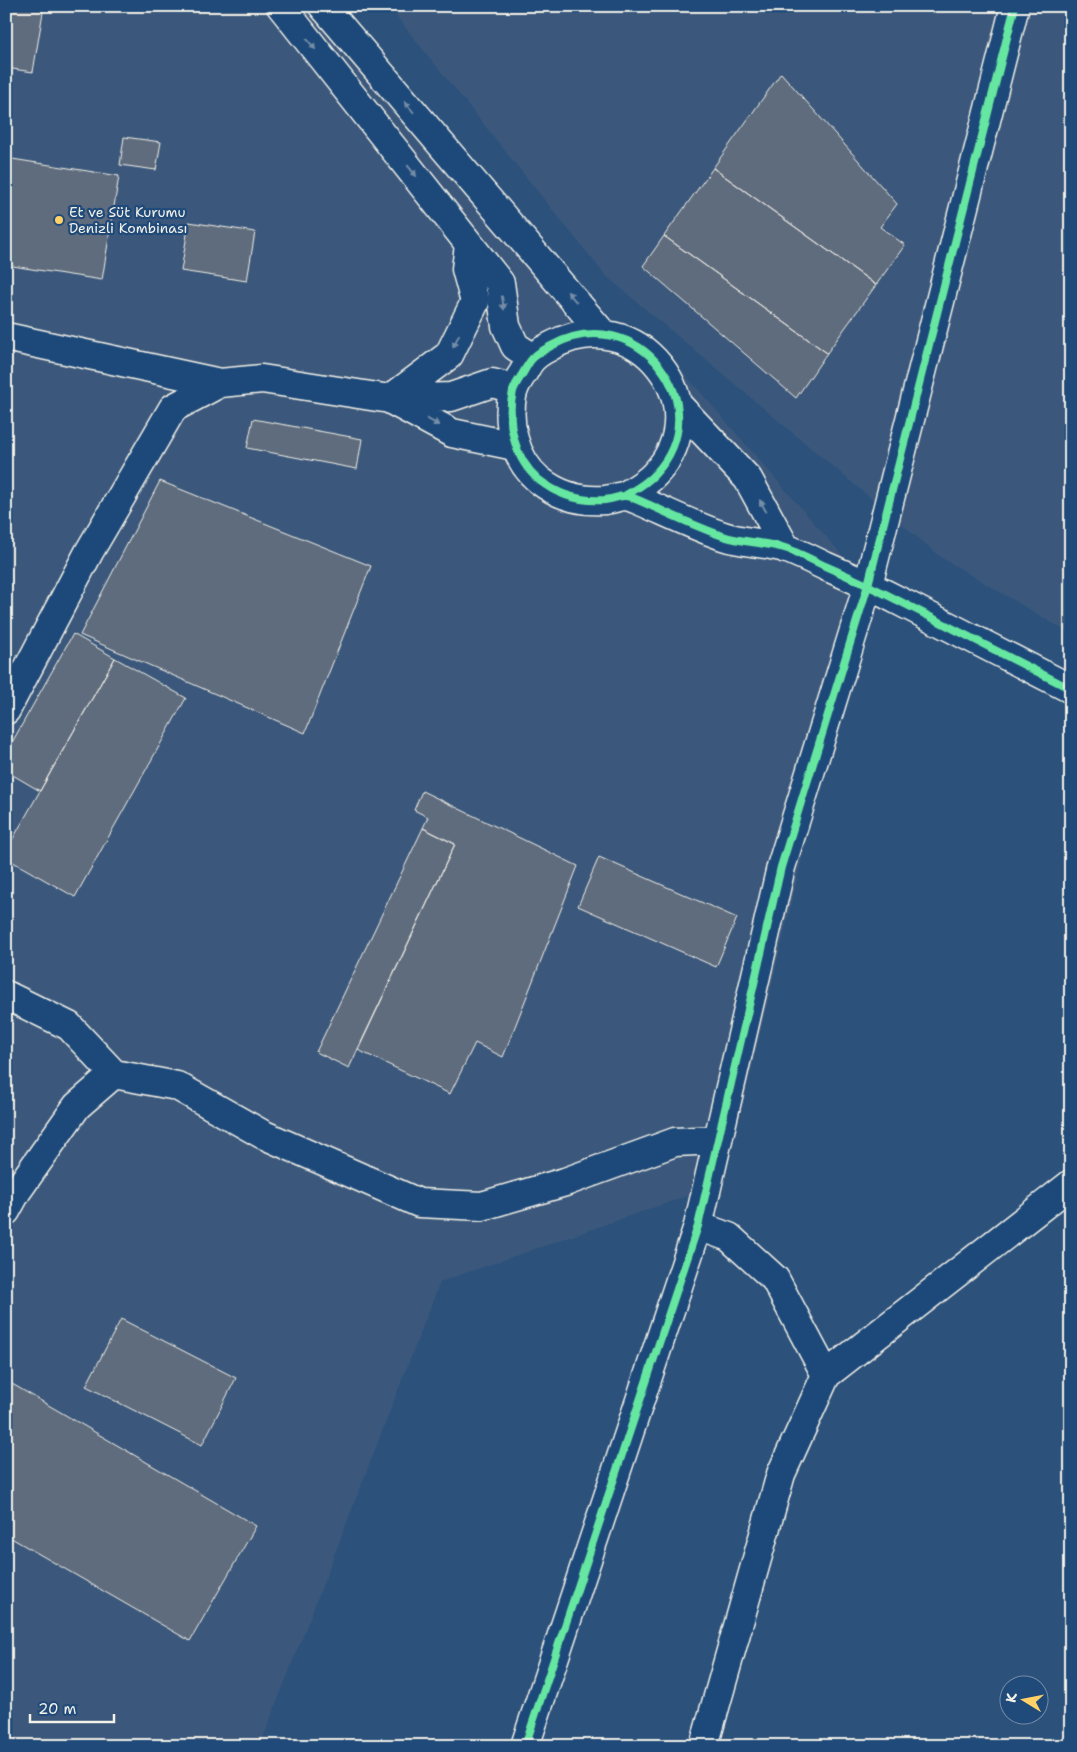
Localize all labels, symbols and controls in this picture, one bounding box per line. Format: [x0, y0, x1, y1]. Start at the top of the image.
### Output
one-way arrow [305, 38, 316, 51]
one-way arrow [404, 101, 415, 113]
one-way arrow [407, 165, 418, 178]
place label: Et ve Süt Kurumu Denizli Kombinası [69, 203, 187, 237]
marker: Et ve Süt Kurumu Denizli Kombinası [53, 214, 65, 226]
one-way arrow [566, 290, 577, 303]
one-way arrow [499, 296, 507, 312]
one-way arrow [451, 334, 459, 348]
one-way arrow [426, 418, 439, 427]
one-way arrow [759, 499, 767, 513]
north arrow [1000, 1674, 1050, 1724]
text: K [1002, 1691, 1021, 1704]
scale bar [30, 1692, 114, 1724]
text: 20 m [38, 1699, 77, 1719]

